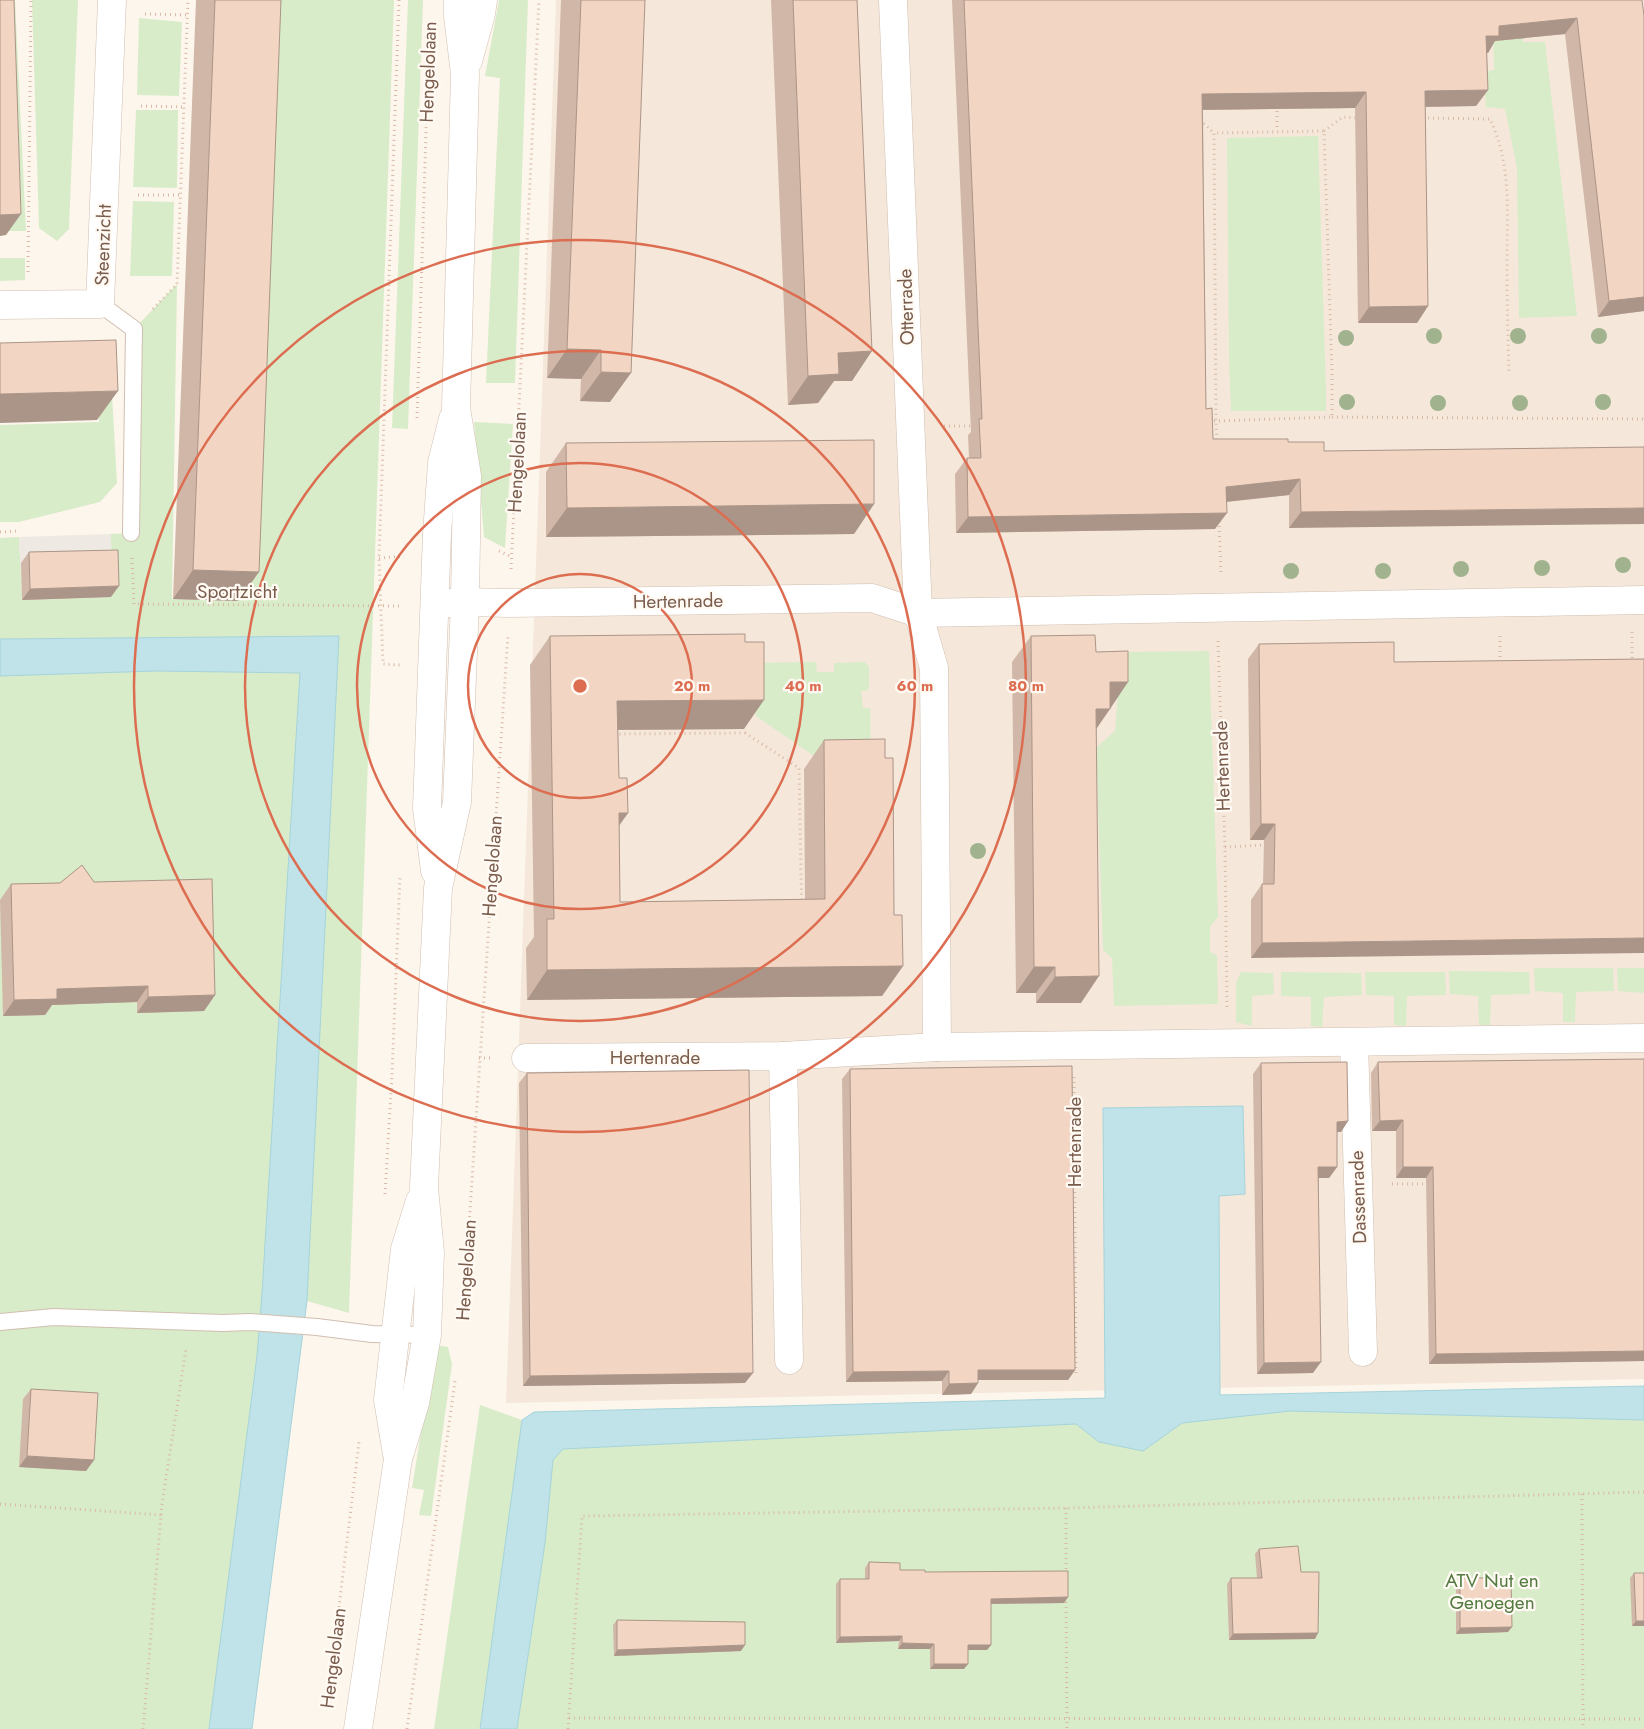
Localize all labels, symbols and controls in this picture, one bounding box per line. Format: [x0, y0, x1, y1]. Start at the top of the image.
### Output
street label: Hengelolaan [413, 21, 443, 123]
street label: Steenzicht [88, 203, 118, 286]
street label: Otterrade [891, 268, 921, 346]
street label: Hengelolaan [501, 411, 533, 513]
street label: Sportzicht [197, 578, 277, 605]
street label: Hertenrade [633, 587, 724, 615]
text: 20 m [674, 675, 710, 697]
text: 40 m [784, 675, 822, 697]
text: 60 m [897, 675, 933, 697]
text: 80 m [1008, 675, 1044, 697]
centre of rings [571, 677, 589, 695]
street label: Hertenrade [1207, 720, 1237, 812]
street label: Hengelolaan [475, 815, 509, 917]
street label: Hertenrade [610, 1044, 700, 1071]
street label: Hertenrade [1061, 1097, 1088, 1187]
street label: Dassenrade [1343, 1150, 1373, 1244]
street label: Hengelolaan [449, 1219, 483, 1321]
park label: ATV Nut en Genoegen [1445, 1567, 1539, 1616]
street label: Hengelolaan [313, 1606, 353, 1710]

